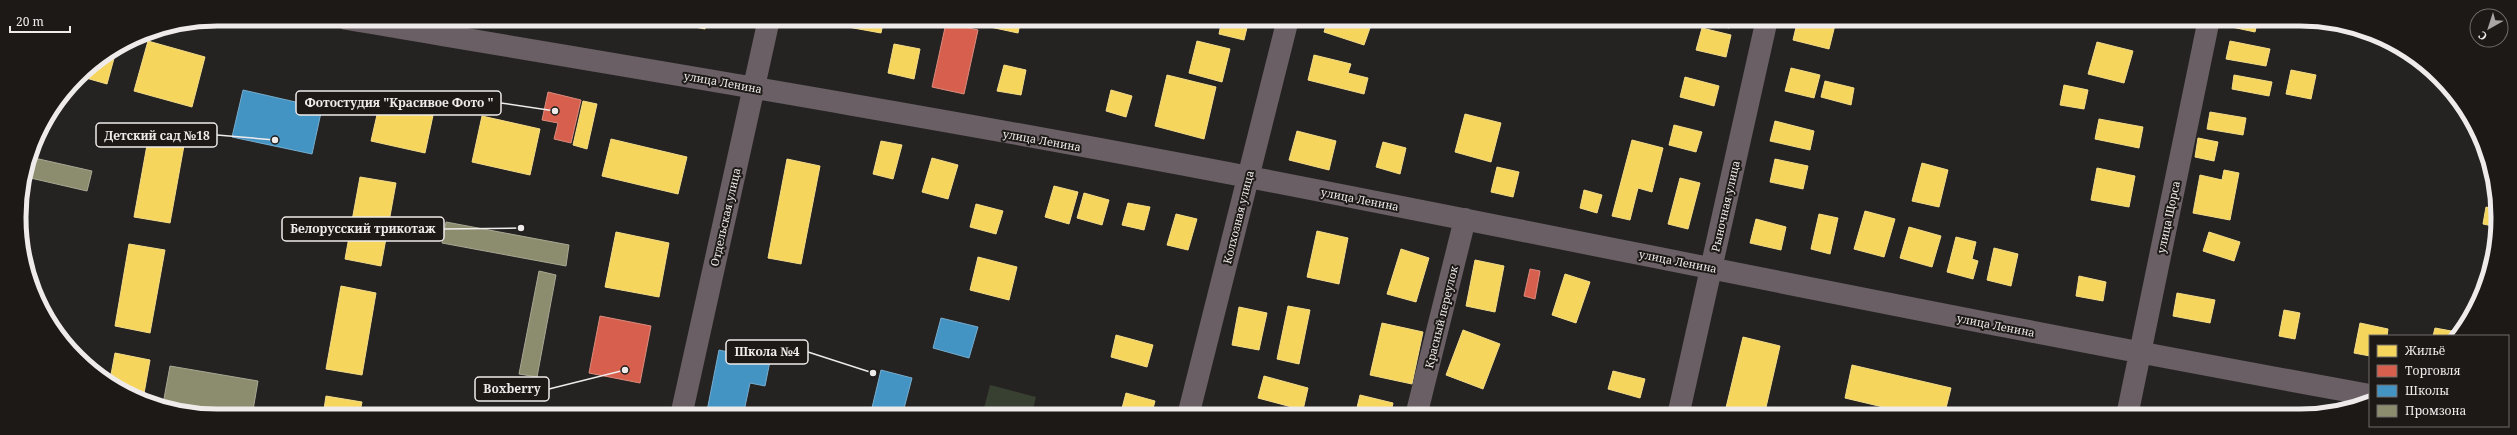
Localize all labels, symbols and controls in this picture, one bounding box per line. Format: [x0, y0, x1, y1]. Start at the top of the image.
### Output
scale bar [10, 8, 70, 34]
north arrow [2469, 8, 2509, 48]
text: 20 m [16, 13, 44, 30]
text: С [2475, 28, 2490, 44]
street label: улица Ленина [683, 68, 763, 96]
callout: Фотостудия "Красивое Фото " [296, 91, 501, 115]
text: Фотостудия "Красивое Фото " [304, 94, 494, 111]
callout: Детский сад №18 [96, 123, 217, 147]
street label: улица Ленина [1002, 126, 1082, 154]
text: Детский сад №18 [104, 127, 210, 144]
street label: Рыночная улица [1707, 159, 1743, 253]
street label: Отдельская улица [706, 166, 744, 268]
street label: Колхозная улица [1219, 169, 1257, 265]
street label: улица Щорса [2153, 179, 2183, 255]
street label: улица Ленина [1320, 184, 1400, 214]
callout: Белорусский трикотаж [282, 217, 444, 241]
text: Белорусский трикотаж [290, 220, 436, 237]
street label: улица Ленина [1638, 246, 1718, 276]
street label: Красный переулок [1421, 264, 1461, 370]
street label: улица Ленина [1956, 310, 2036, 340]
legend [2369, 335, 2509, 427]
callout: Школа №4 [726, 340, 808, 364]
text: Жильё [2404, 342, 2445, 359]
text: Школа №4 [734, 343, 800, 360]
text: Торговля [2405, 362, 2461, 379]
callout: Boxberry [475, 377, 549, 401]
text: Boxberry [483, 380, 541, 397]
text: Школы [2405, 382, 2449, 399]
text: Промзона [2405, 402, 2467, 419]

